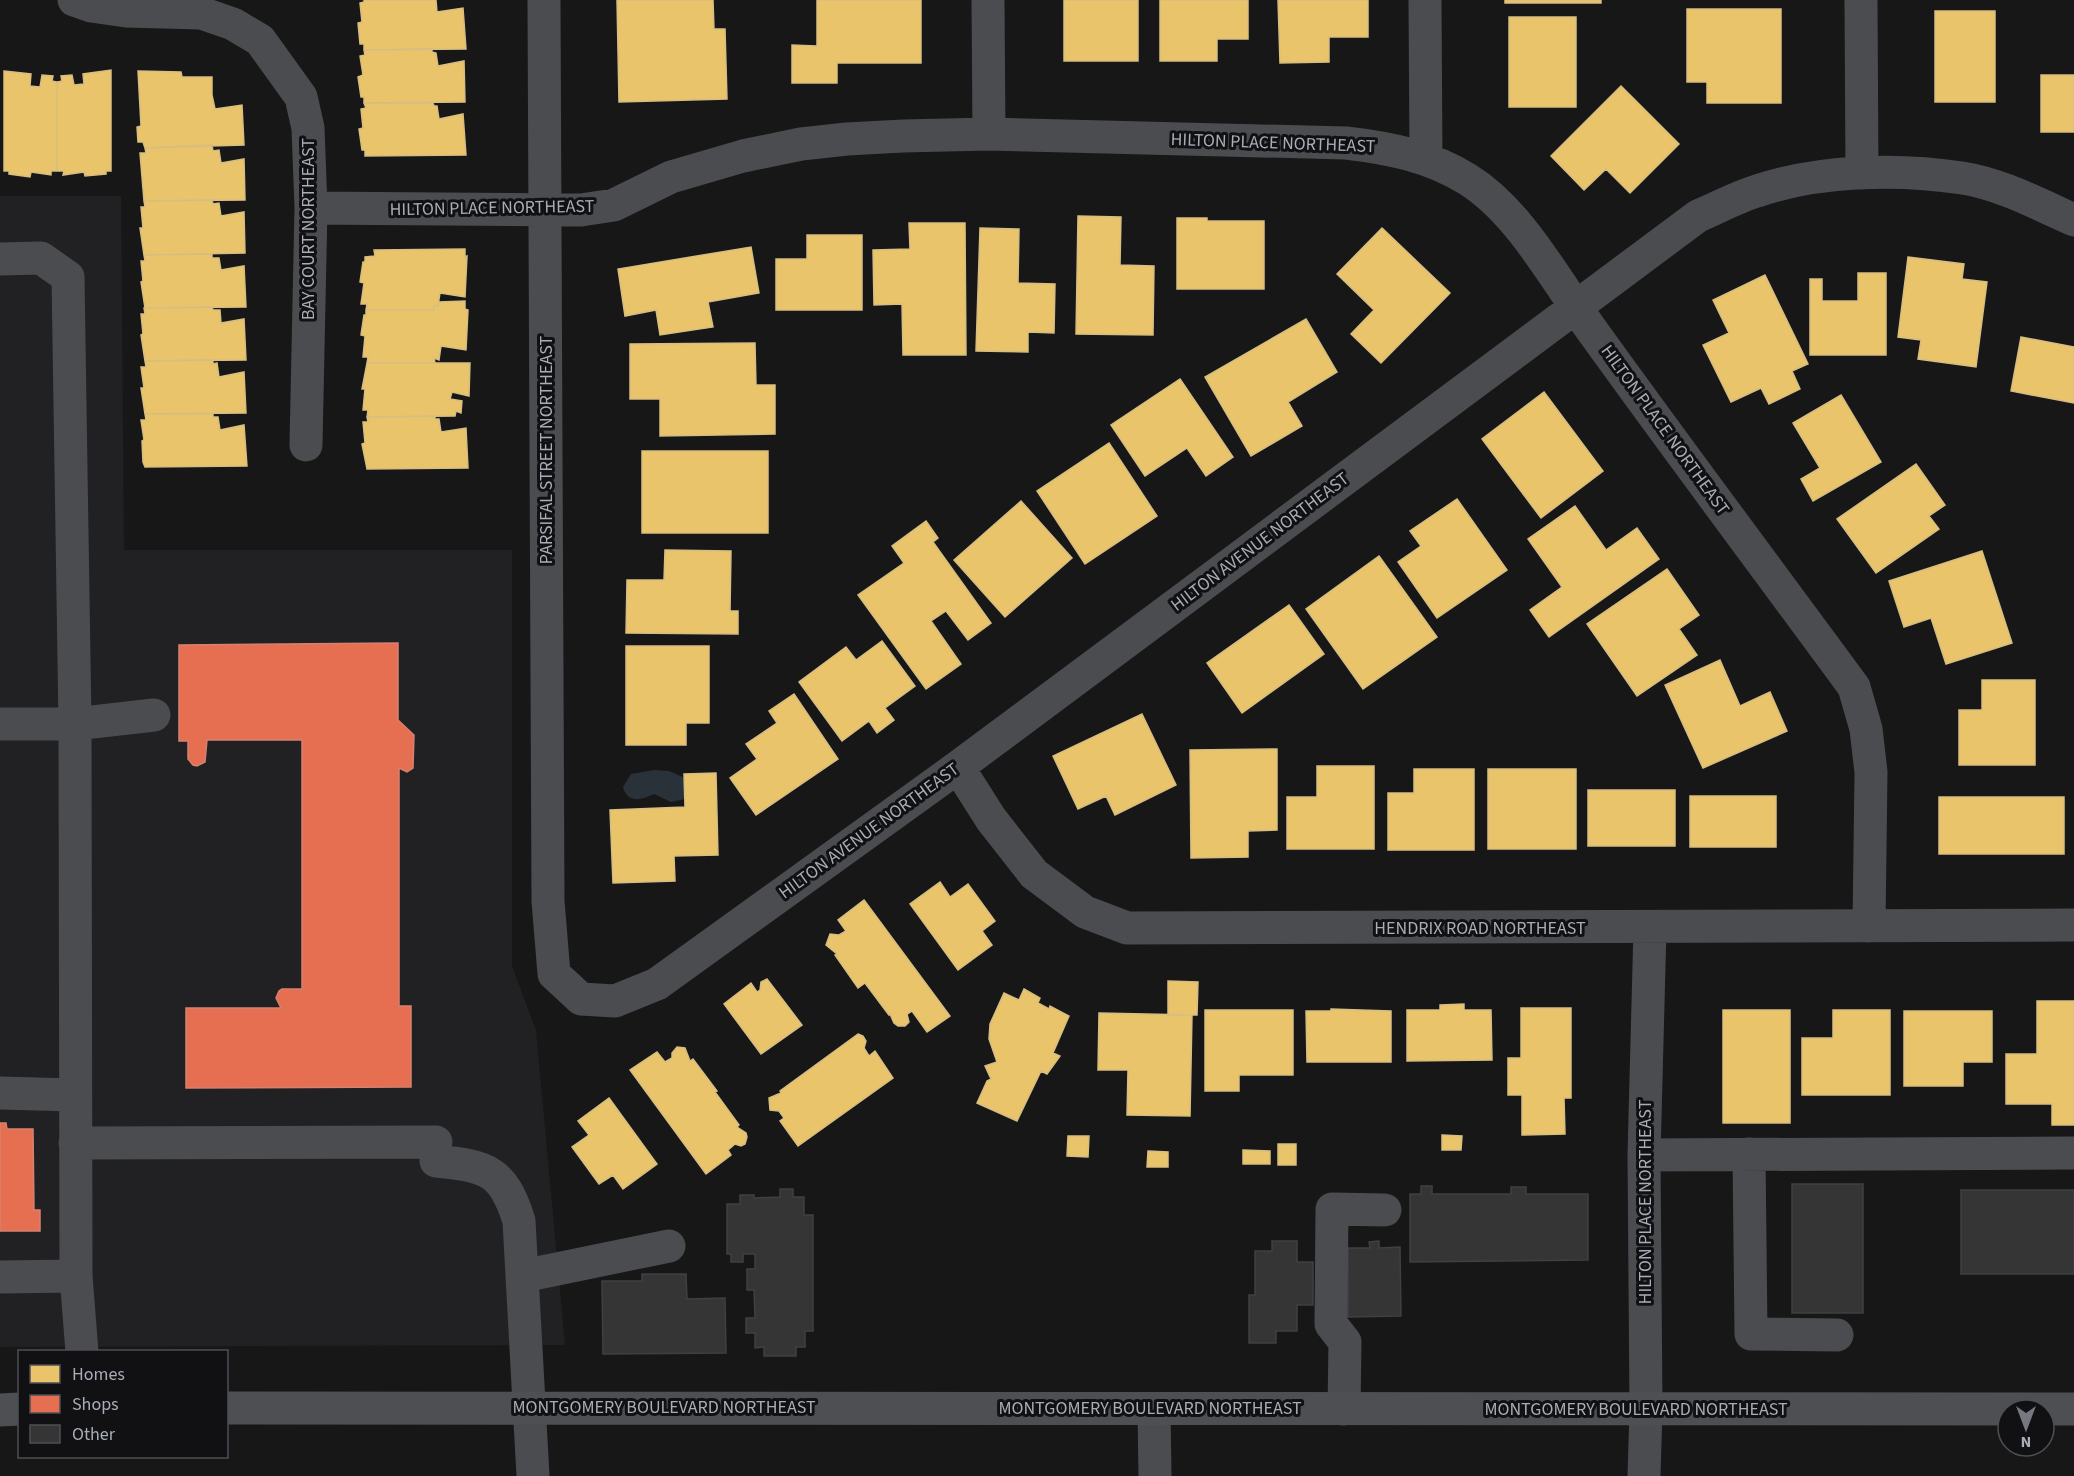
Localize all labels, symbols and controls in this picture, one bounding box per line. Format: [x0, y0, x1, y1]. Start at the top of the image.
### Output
street label: HILTON PLACE NORTHEAST [1170, 127, 1376, 159]
street label: BAY COURT NORTHEAST [296, 138, 321, 320]
street label: HILTON PLACE NORTHEAST [390, 194, 595, 222]
street label: PARSIFAL STREET NORTHEAST [534, 336, 559, 564]
street label: HILTON PLACE NORTHEAST [1595, 340, 1735, 520]
street label: HILTON AVENUE NORTHEAST [1166, 466, 1355, 617]
street label: HILTON AVENUE NORTHEAST [774, 757, 965, 905]
street label: HENDRIX ROAD NORTHEAST [1374, 916, 1586, 941]
street label: HILTON PLACE NORTHEAST [1633, 1099, 1658, 1304]
legend [18, 1350, 228, 1458]
text: Homes [72, 1362, 125, 1387]
text: Shops [72, 1392, 119, 1417]
street label: MONTGOMERY BOULEVARD NORTHEAST [512, 1395, 816, 1420]
street label: MONTGOMERY BOULEVARD NORTHEAST [998, 1396, 1302, 1421]
street label: MONTGOMERY BOULEVARD NORTHEAST [1484, 1397, 1788, 1422]
north arrow [1996, 1398, 2056, 1458]
text: Other [72, 1422, 116, 1447]
text: N [2021, 1431, 2031, 1453]

